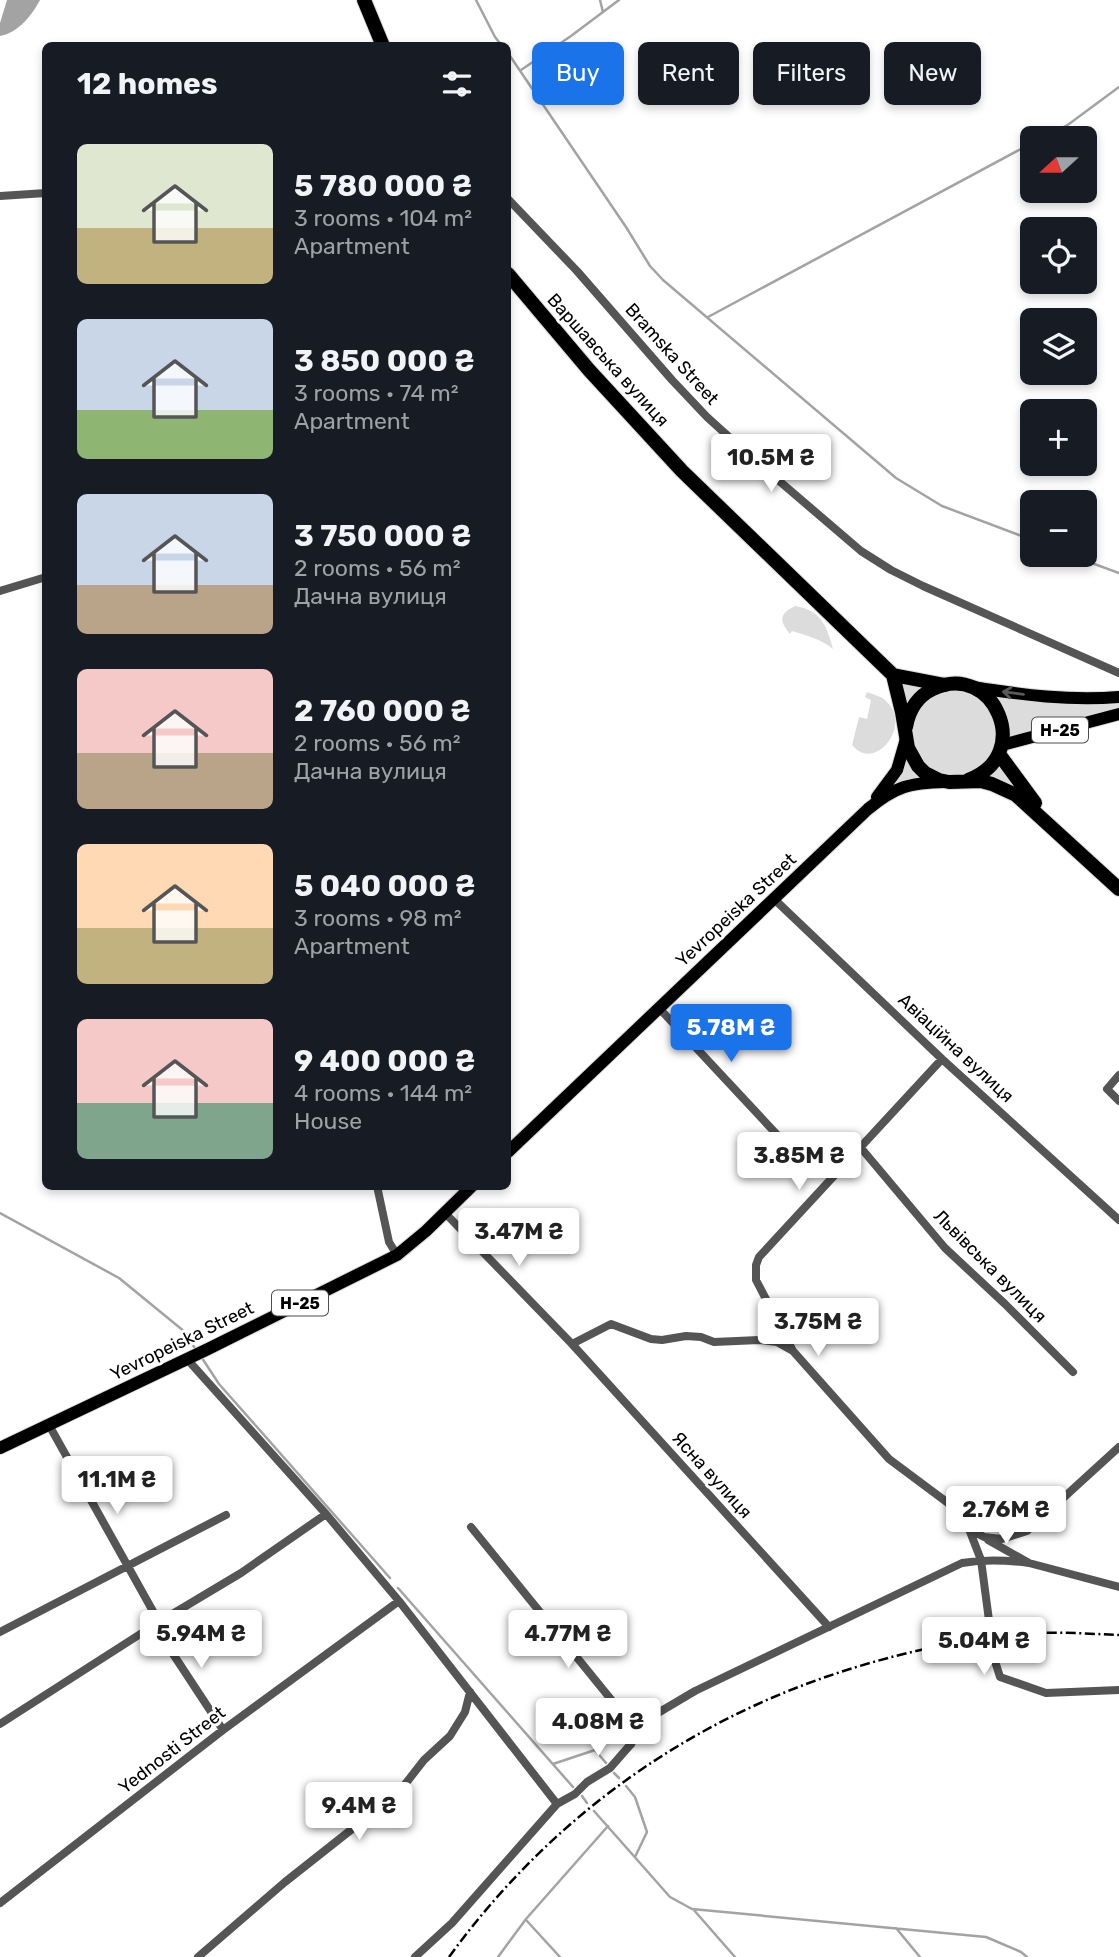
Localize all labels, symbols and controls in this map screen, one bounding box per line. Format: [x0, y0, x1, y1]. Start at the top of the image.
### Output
chip: Buy [532, 42, 624, 105]
chip: Rent [638, 42, 739, 105]
chip: Filters [753, 42, 870, 105]
chip: New [884, 42, 981, 105]
icon: filters [438, 65, 476, 103]
text: 12 homes [77, 66, 218, 102]
north arrow [1020, 126, 1097, 203]
map controls [1020, 126, 1097, 567]
text: 5 780 000 ₴ [294, 168, 472, 204]
icon: home [133, 172, 217, 256]
text: 3 rooms · 104 m² [294, 204, 472, 232]
button: locate [1020, 217, 1097, 294]
text: Apartment [294, 232, 410, 260]
street label: Варшавська вулиця [542, 289, 674, 431]
street label: Bramska Street [621, 299, 723, 409]
button: layers [1020, 308, 1097, 385]
text: 3 850 000 ₴ [294, 343, 475, 379]
icon: home [133, 347, 217, 431]
text: 3 rooms · 74 m² [294, 379, 459, 407]
button: + [1020, 399, 1097, 476]
text: Apartment [294, 407, 410, 435]
pin: 10.5M ₴ [706, 434, 836, 494]
text: 10.5M ₴ [727, 443, 815, 471]
button: − [1020, 490, 1097, 567]
text: 3 750 000 ₴ [294, 518, 471, 554]
icon: home [133, 522, 217, 606]
text: 2 rooms · 56 m² [294, 554, 461, 582]
text: Дачна вулиця [294, 582, 447, 610]
one-way arrow [1002, 686, 1025, 699]
text: 2 760 000 ₴ [294, 693, 471, 729]
icon: home [133, 697, 217, 781]
road number: Н-25 [1032, 718, 1088, 743]
text: 2 rooms · 56 m² [294, 729, 461, 757]
text: Дачна вулиця [294, 757, 447, 785]
street label: Yevropeiska Street [671, 849, 801, 971]
text: 5 040 000 ₴ [294, 868, 475, 904]
icon: home [133, 872, 217, 956]
text: 3 rooms · 98 m² [294, 904, 462, 932]
text: Apartment [294, 932, 410, 960]
street label: Авіаційна вулиця [894, 989, 1018, 1107]
pin: 5.78M ₴ [666, 1004, 796, 1064]
text: 5.78M ₴ [687, 1013, 775, 1041]
text: 9 400 000 ₴ [294, 1043, 475, 1079]
icon: home [133, 1047, 217, 1131]
text: 4 rooms · 144 m² [294, 1079, 472, 1107]
text: House [294, 1107, 362, 1135]
pin: 3.85M ₴ [734, 1132, 864, 1192]
text: 3.85M ₴ [753, 1141, 845, 1169]
street label: Львівська вулиця [929, 1205, 1051, 1327]
pin: 3.47M ₴ [454, 1208, 584, 1268]
text: 3.47M ₴ [474, 1217, 564, 1245]
road number: Н-25 [272, 1290, 328, 1316]
street label: Yevropeiska Street [107, 1297, 257, 1385]
pin: 3.75M ₴ [753, 1298, 883, 1358]
text: 3.75M ₴ [774, 1307, 862, 1335]
street label: Ясна вулиця [667, 1427, 757, 1523]
pin: 11.1M ₴ [52, 1456, 182, 1516]
text: 11.1M ₴ [78, 1465, 156, 1493]
pin: 2.76M ₴ [941, 1486, 1071, 1546]
text: 2.76M ₴ [962, 1495, 1050, 1523]
pin: 5.94M ₴ [136, 1610, 266, 1670]
pin: 4.77M ₴ [503, 1610, 633, 1670]
pin: 5.04M ₴ [919, 1618, 1049, 1677]
text: 5.94M ₴ [156, 1619, 246, 1647]
text: 4.77M ₴ [524, 1619, 612, 1647]
text: 5.04M ₴ [938, 1626, 1030, 1654]
pin: 4.08M ₴ [533, 1698, 663, 1758]
street label: Yednosti Street [114, 1702, 230, 1798]
text: 4.08M ₴ [552, 1707, 644, 1735]
pin: 9.4M ₴ [302, 1783, 416, 1842]
text: 9.4M ₴ [321, 1791, 397, 1819]

